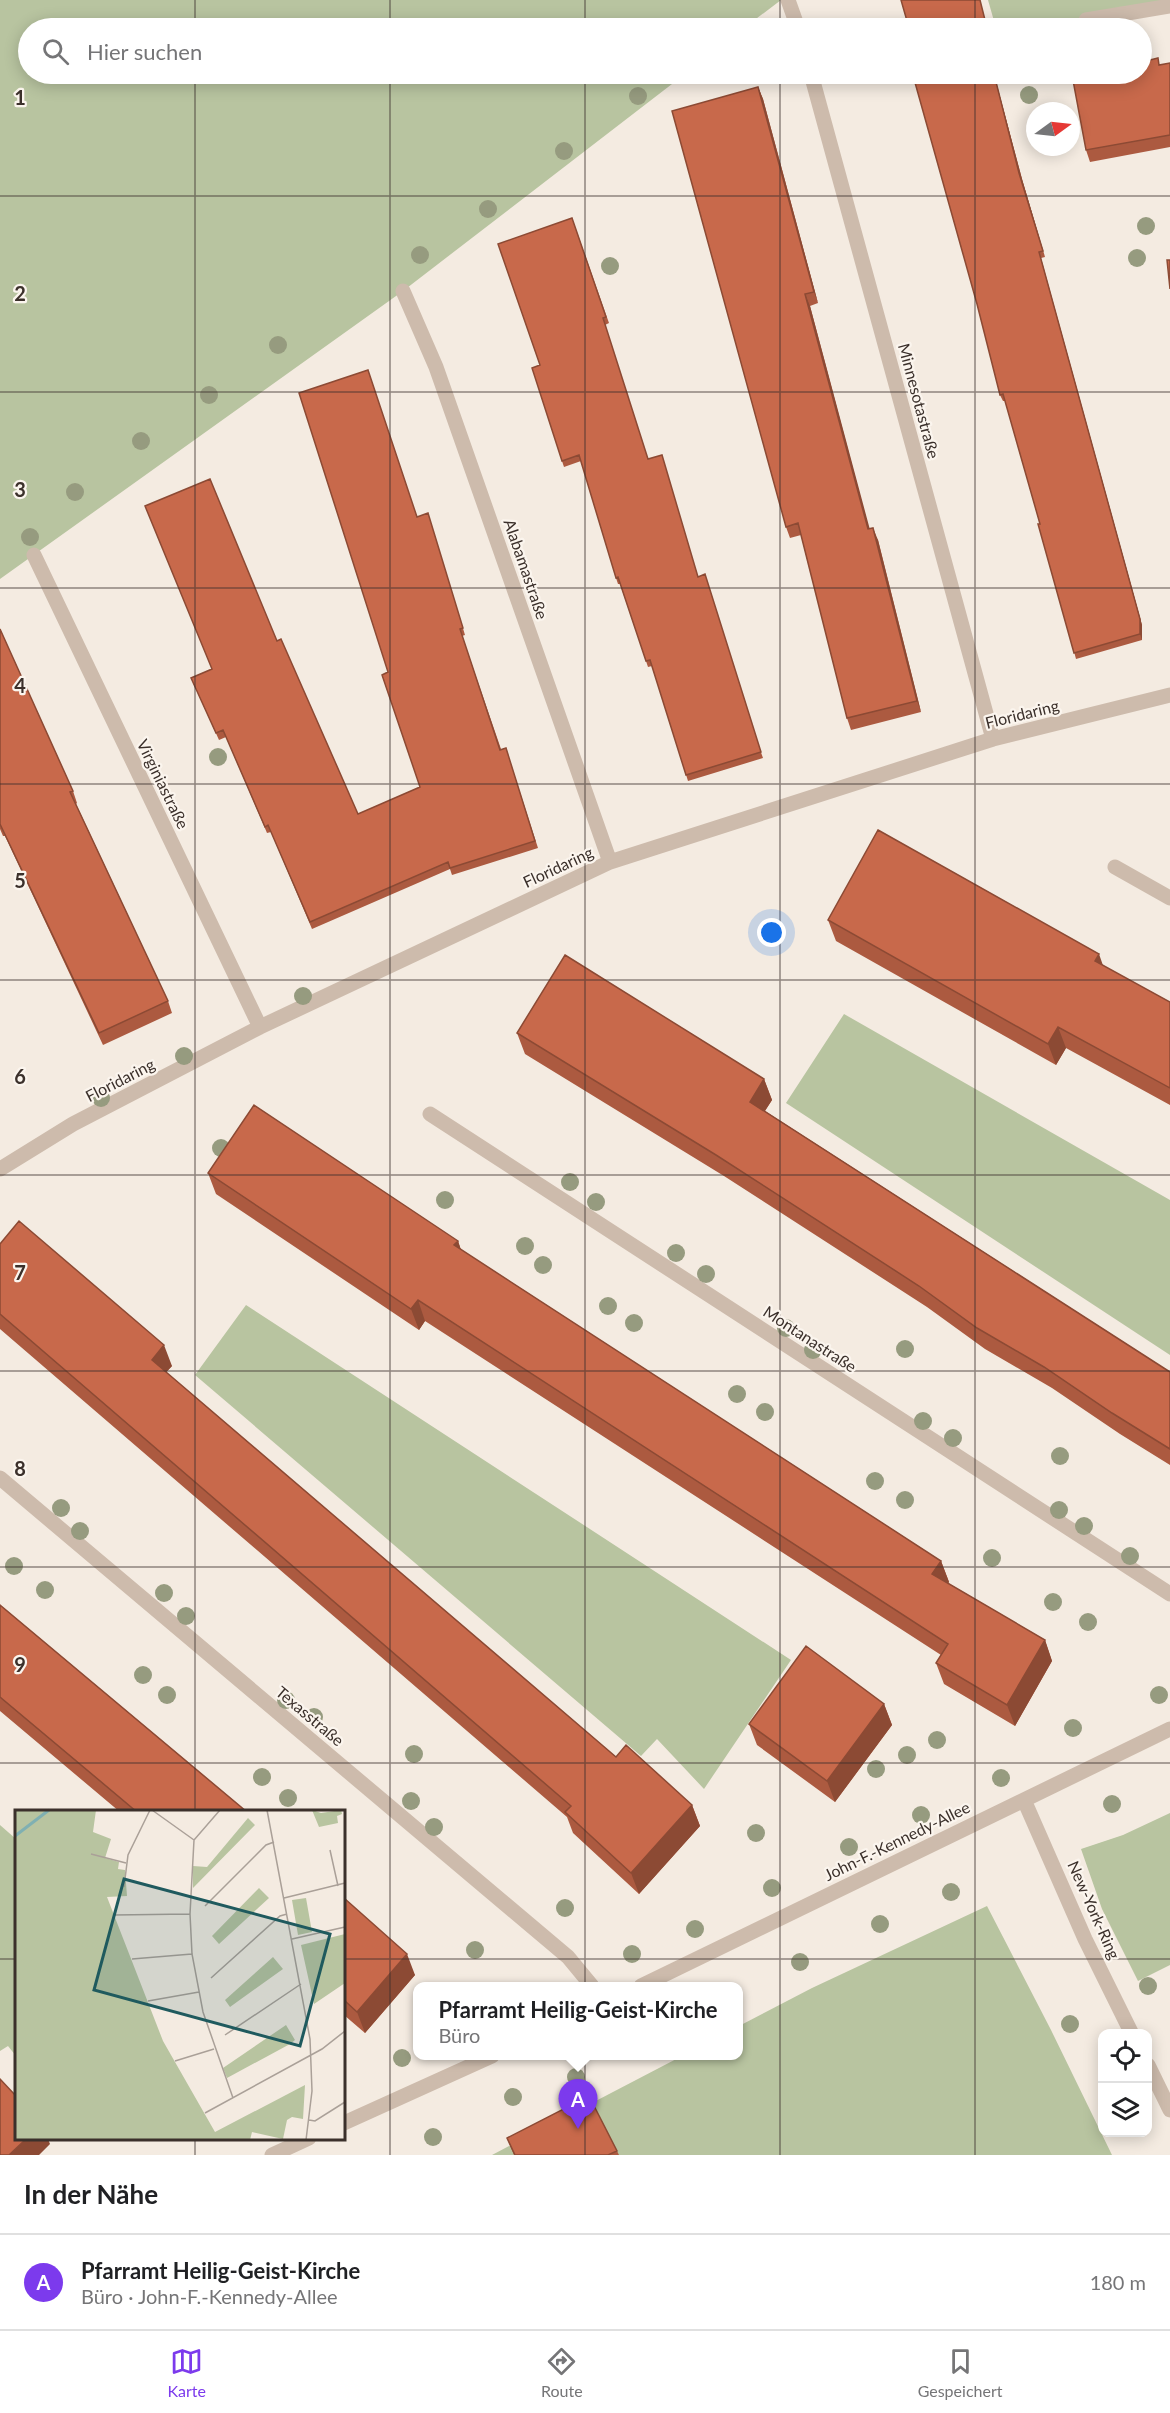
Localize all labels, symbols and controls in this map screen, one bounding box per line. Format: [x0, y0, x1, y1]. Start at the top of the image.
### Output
search box [18, 18, 1152, 84]
icon: search [39, 35, 72, 68]
text: Hier suchen [87, 38, 202, 65]
text: 1 [14, 85, 26, 109]
north arrow [1026, 102, 1080, 156]
text: 2 [14, 281, 26, 305]
street label: Minnesotastraße [895, 341, 944, 461]
text: 3 [14, 477, 26, 501]
street label: Alabamastraße [500, 516, 552, 621]
text: 4 [14, 673, 26, 697]
street label: Floridaring [983, 695, 1061, 732]
street label: Virginiastraße [134, 736, 193, 832]
street label: Floridaring [520, 842, 596, 891]
text: 5 [14, 868, 26, 892]
your location [757, 918, 786, 947]
street label: Floridaring [82, 1054, 158, 1105]
text: 6 [14, 1064, 26, 1088]
text: 7 [14, 1260, 26, 1284]
street label: Montanastraße [760, 1301, 860, 1376]
text: 8 [14, 1456, 26, 1480]
text: 9 [14, 1652, 26, 1676]
street label: Texasstraße [273, 1682, 348, 1749]
street label: John-F.-Kennedy-Allee [821, 1797, 973, 1884]
inset map [15, 1810, 345, 2140]
street label: New-York-Ring [1064, 1858, 1125, 1962]
popup [413, 1982, 743, 2060]
text: Pfarramt Heilig-Geist-Kirche [438, 1996, 718, 2023]
text: Büro [438, 2023, 480, 2047]
map controls [1098, 2029, 1152, 2137]
button: locate [1098, 2029, 1152, 2083]
pin: A [558, 2080, 598, 2129]
button: layers [1098, 2083, 1152, 2137]
text: In der Nähe [24, 2178, 158, 2210]
text: Pfarramt Heilig-Geist-Kirche [81, 2257, 360, 2284]
text: A [37, 2270, 50, 2294]
text: 180 m [1090, 2270, 1146, 2294]
text: Büro · John-F.-Kennedy-Allee [81, 2284, 338, 2308]
tab: Karte [168, 2345, 206, 2400]
tab: Route [541, 2345, 583, 2400]
tab: Gespeichert [918, 2345, 1002, 2400]

